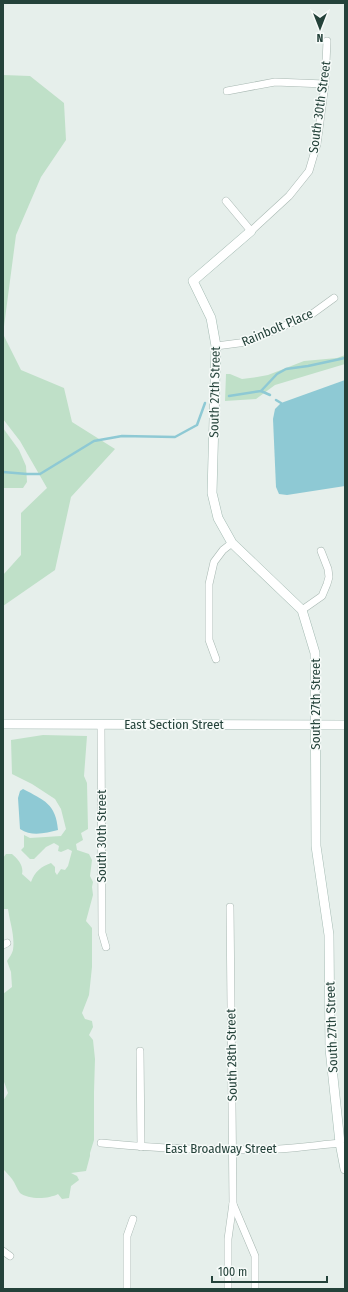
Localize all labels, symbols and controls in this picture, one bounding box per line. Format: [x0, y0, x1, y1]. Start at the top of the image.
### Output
north arrow [300, 8, 340, 48]
text: N [317, 31, 323, 44]
street label: South 30th Street [306, 59, 333, 154]
street label: Rainbolt Place [239, 306, 315, 349]
street label: South 27th Street [206, 346, 223, 438]
street label: South 27th Street [308, 658, 323, 750]
street label: East Section Street [124, 717, 225, 732]
street label: South 30th Street [94, 789, 109, 883]
street label: South 27th Street [322, 980, 341, 1073]
street label: South 28th Street [223, 1008, 240, 1101]
street label: East Broadway Street [165, 1141, 278, 1156]
scale bar [212, 1258, 327, 1284]
text: 100 m [218, 1265, 247, 1279]

